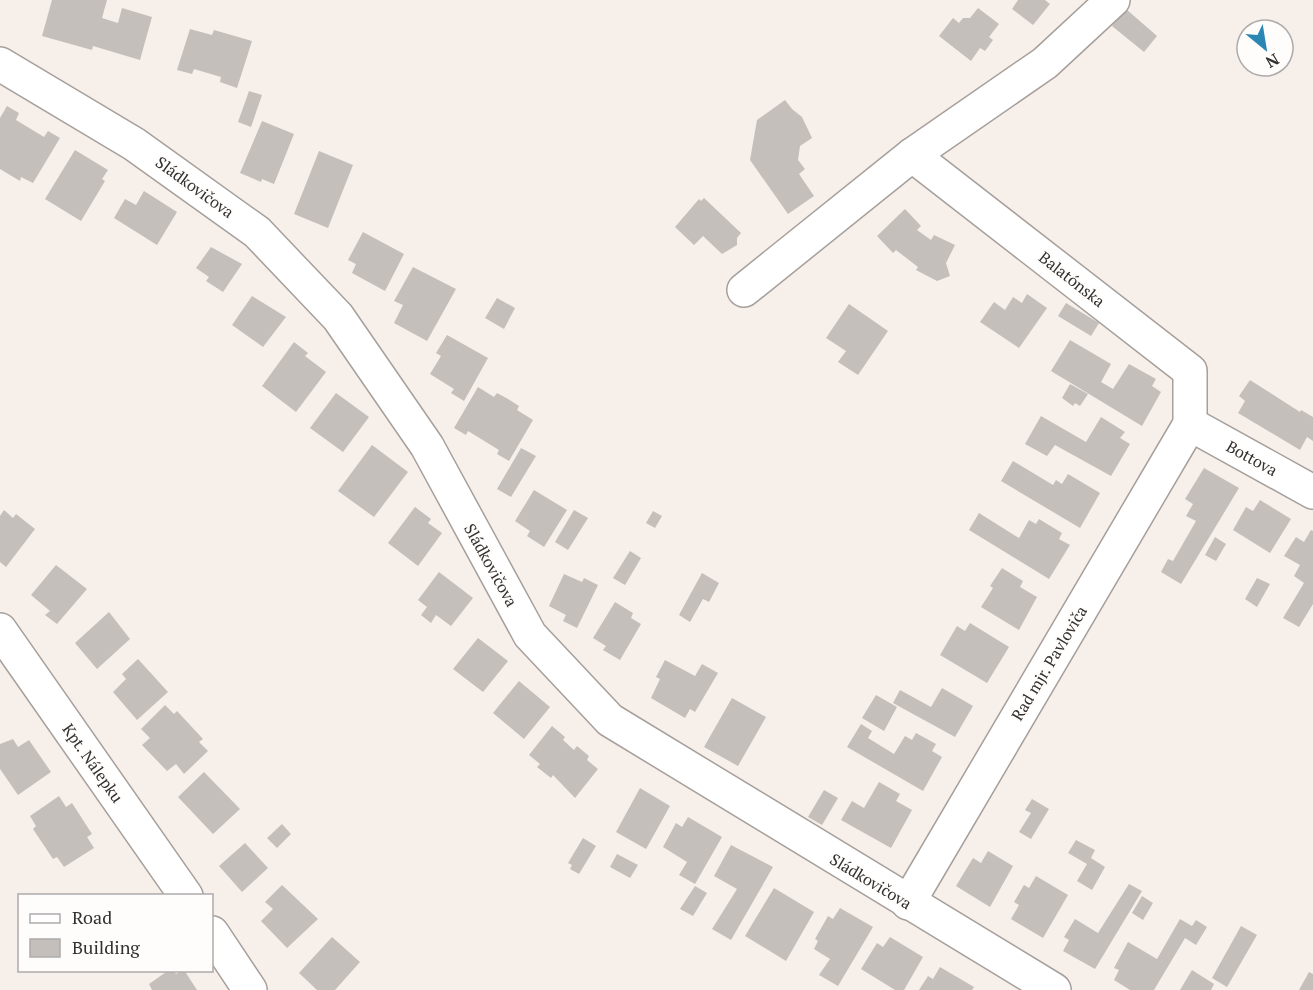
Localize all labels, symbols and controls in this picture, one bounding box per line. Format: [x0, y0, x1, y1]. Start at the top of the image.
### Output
north arrow [1235, 18, 1295, 78]
text: N [1262, 48, 1283, 74]
street label: Sládkovičova [151, 151, 239, 223]
street label: Balatónska [1034, 246, 1110, 312]
street label: Bottova [1223, 435, 1281, 481]
street label: Sládkovičova [459, 520, 523, 610]
street label: Rad mjr. Pavloviča [1006, 602, 1092, 724]
street label: Kpt. Nálepku [58, 719, 128, 807]
street label: Sládkovičova [826, 848, 916, 914]
legend [18, 894, 213, 972]
text: Road [72, 905, 112, 929]
text: Building [72, 935, 140, 959]

